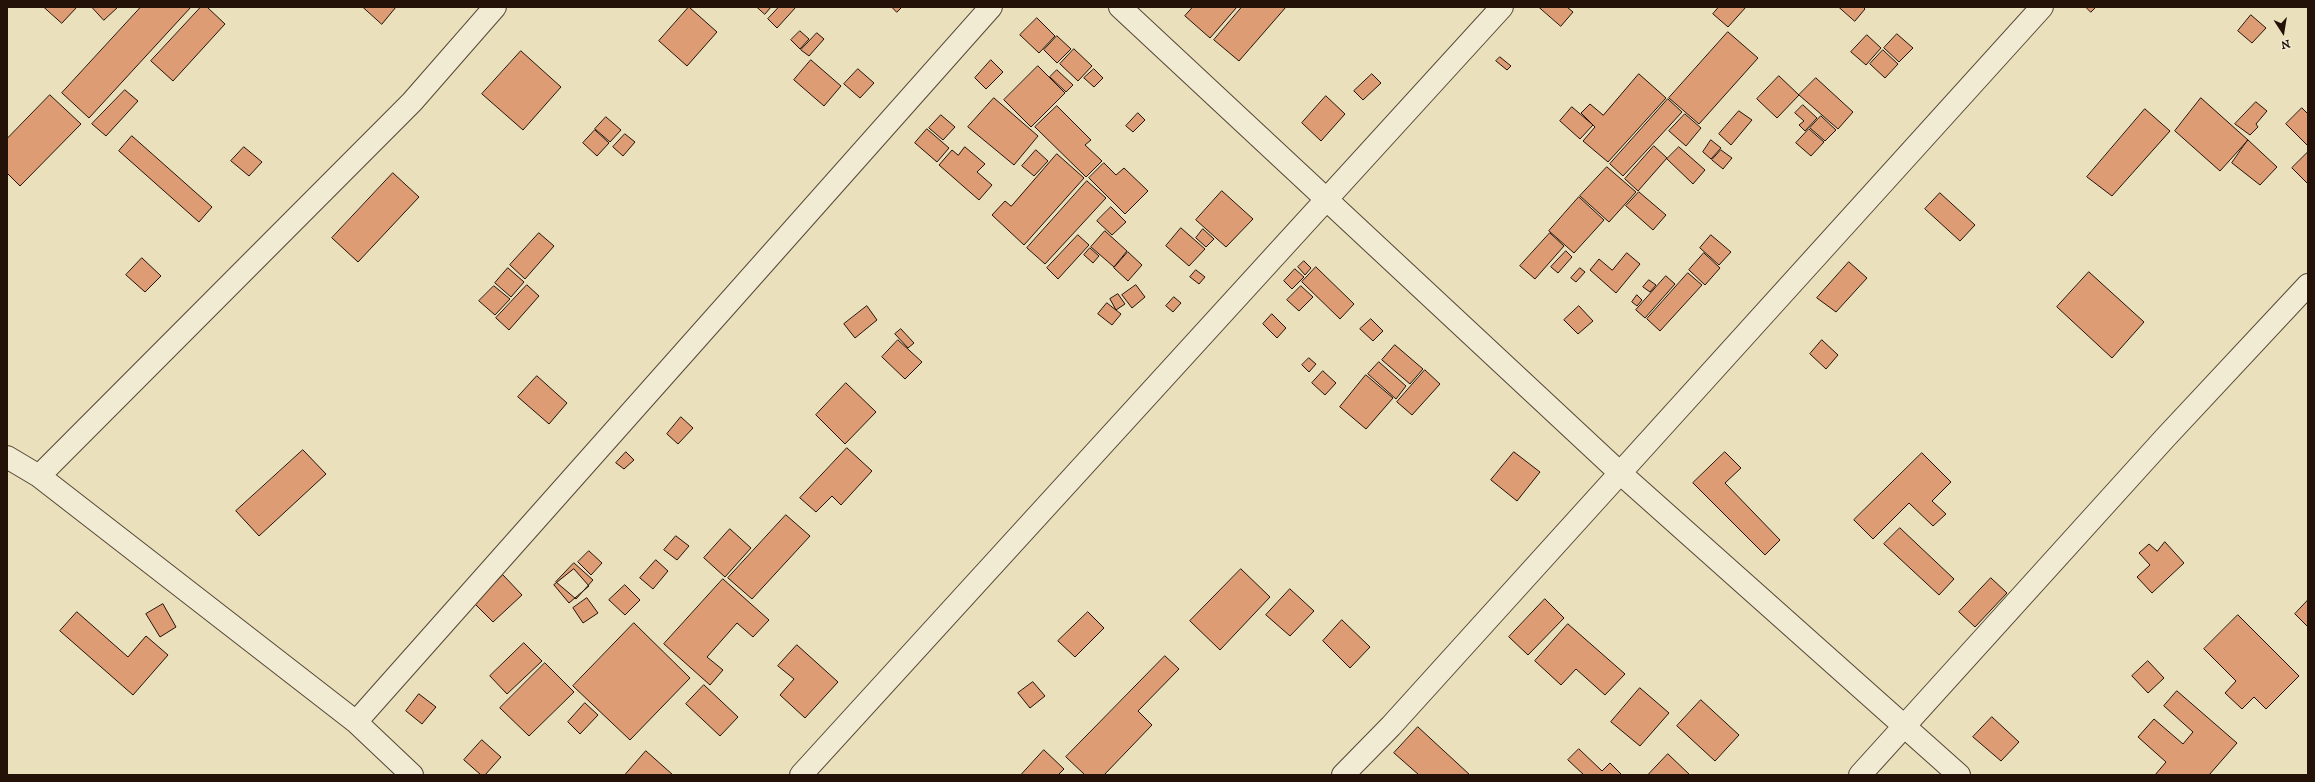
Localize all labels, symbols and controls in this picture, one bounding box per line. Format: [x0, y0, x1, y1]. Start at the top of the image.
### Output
north arrow [2263, 12, 2303, 52]
text: N [2280, 36, 2291, 52]

